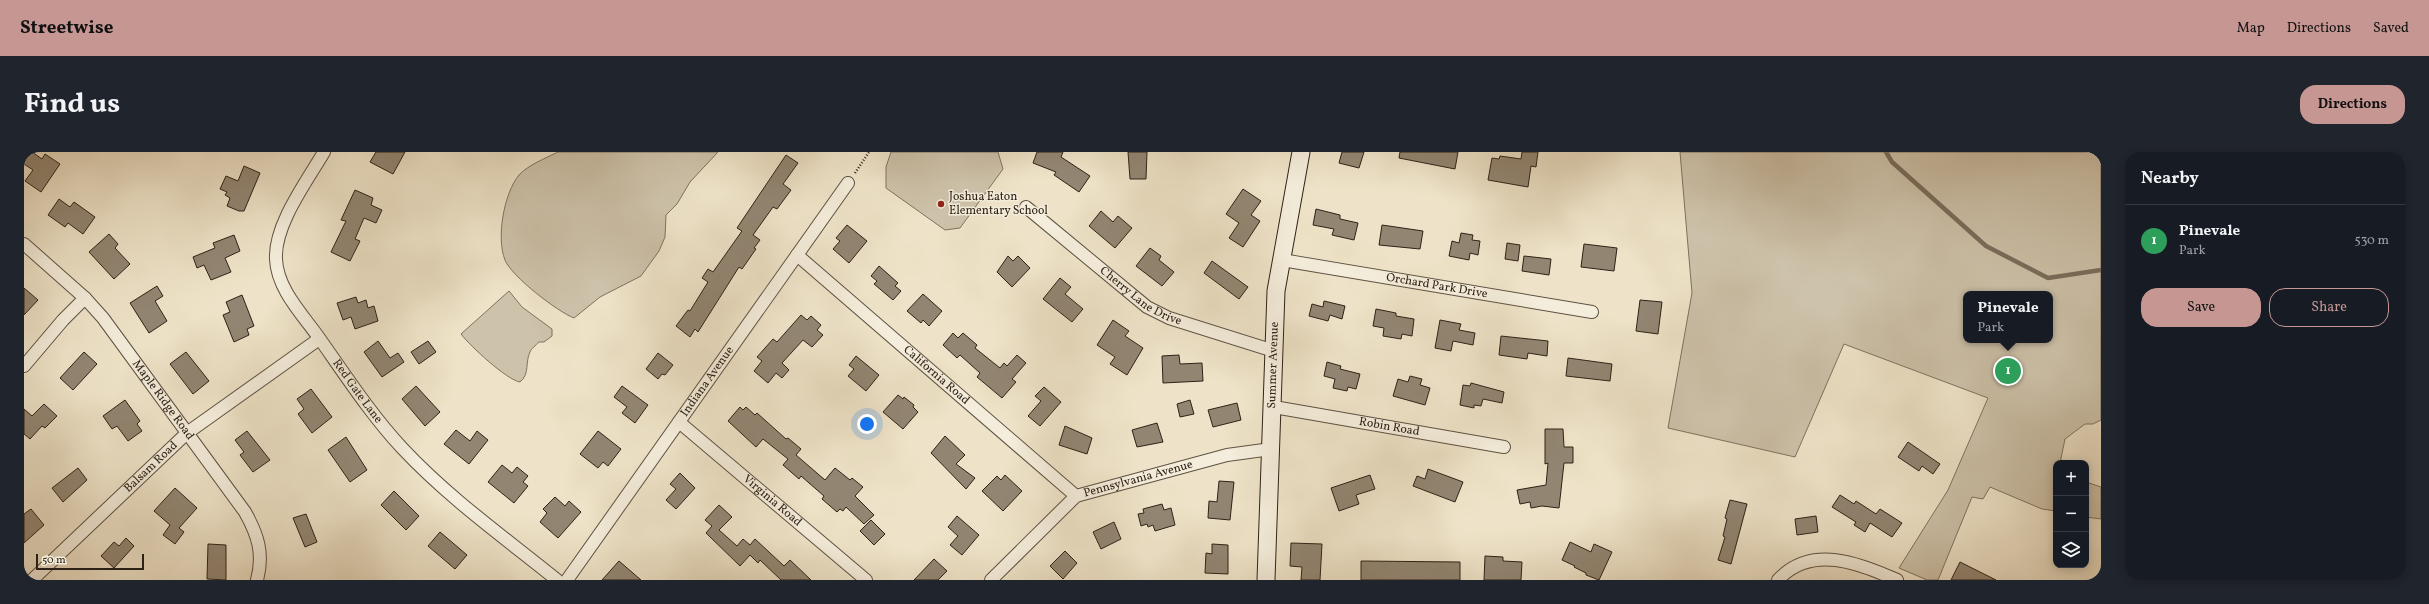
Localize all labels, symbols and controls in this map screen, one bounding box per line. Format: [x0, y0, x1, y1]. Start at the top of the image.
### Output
text: Streetwise [20, 15, 113, 41]
text: Map [2237, 19, 2265, 38]
text: Directions [2287, 19, 2351, 38]
text: Saved [2373, 19, 2409, 38]
text: Find us [24, 85, 120, 124]
button: Directions [2300, 85, 2405, 124]
text: Nearby [2141, 167, 2199, 190]
place label: Joshua Eaton Elementary School [949, 189, 1048, 219]
marker: Joshua Eaton Elementary School [936, 199, 946, 209]
text: Pinevale [2179, 221, 2240, 242]
text: 1 [2151, 232, 2157, 250]
text: 530 m [2354, 232, 2389, 250]
text: Park [2179, 242, 2206, 260]
street label: Cherry Lane Drive [1096, 263, 1184, 330]
street label: Orchard Park Drive [1385, 270, 1489, 302]
button: Save [2141, 288, 2261, 327]
button: Share [2269, 288, 2389, 327]
popup [1963, 291, 2053, 343]
text: Pinevale [1977, 298, 2039, 319]
text: Park [1977, 319, 2004, 337]
street label: Summer Avenue [1264, 321, 1283, 409]
street label: California Road [900, 342, 973, 409]
street label: Indiana Avenue [677, 343, 738, 420]
street label: Red Gate Lane [329, 356, 386, 427]
pin: 1 [1995, 356, 2021, 386]
street label: Maple Ridge Road [128, 357, 198, 443]
your location [857, 414, 877, 434]
street label: Robin Road [1358, 414, 1421, 440]
street label: Balsam Road [121, 438, 181, 496]
street label: Pennsylvania Avenue [1082, 457, 1195, 502]
map controls [2053, 460, 2089, 568]
button: + [2053, 460, 2089, 496]
street label: Virginia Road [739, 471, 805, 530]
button: − [2053, 496, 2089, 532]
button: layers [2053, 532, 2089, 568]
scale bar [36, 552, 144, 571]
text: 50 m [42, 553, 66, 568]

